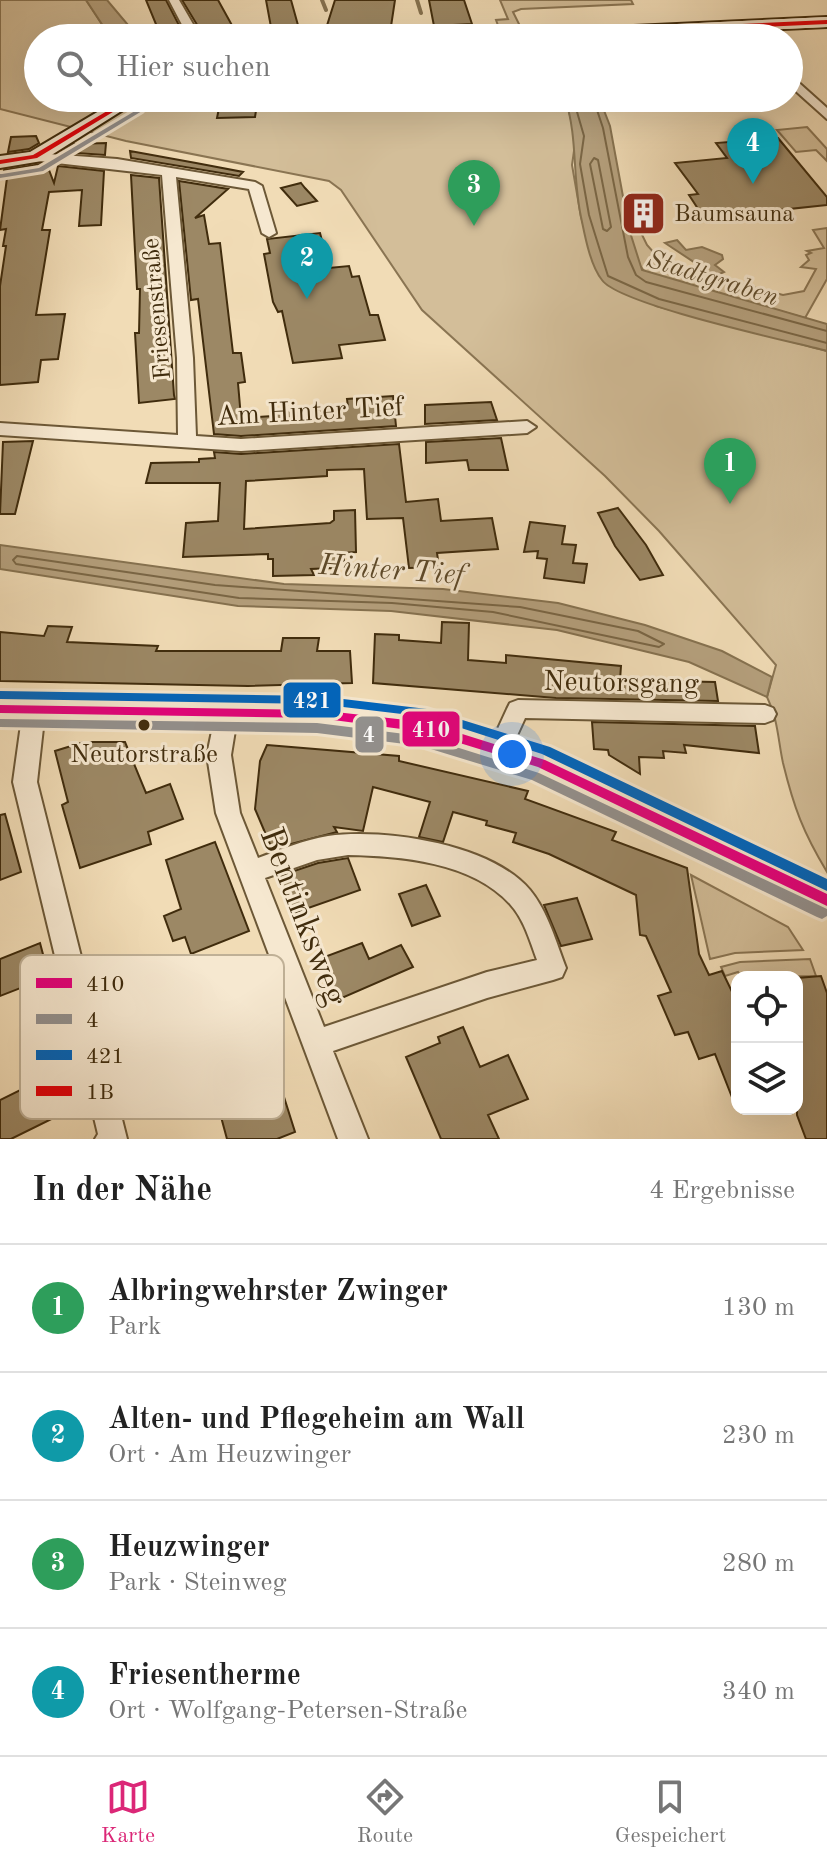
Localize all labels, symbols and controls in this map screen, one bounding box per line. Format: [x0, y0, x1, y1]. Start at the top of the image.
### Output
search box [24, 24, 803, 112]
icon: search [52, 46, 96, 90]
text: Hier suchen [116, 53, 271, 83]
pin: 4 [727, 118, 779, 184]
pin: 3 [448, 160, 500, 226]
building icon: Baumsauna [619, 189, 667, 237]
place label: Baumsauna [674, 203, 794, 227]
pin: 2 [281, 233, 333, 299]
street label: Friesenstraße [140, 237, 176, 381]
water label: Stadtgraben [644, 247, 781, 311]
street label: Am Hinter Tief [216, 394, 406, 432]
pin: 1 [704, 438, 756, 504]
water label: Hinter Tief [316, 551, 471, 591]
street label: Neutorsgang [543, 669, 699, 699]
line badge: 421 [282, 681, 342, 719]
text: 421 [293, 691, 331, 713]
line badge: 410 [401, 710, 461, 748]
line badge: 4 [354, 715, 385, 754]
marker: Neutorstraße [136, 717, 152, 733]
text: 410 [412, 720, 450, 742]
text: 4 [363, 725, 375, 747]
your location [492, 734, 532, 774]
place label: Neutorstraße [70, 742, 218, 768]
street label: Bentinksweg [253, 823, 352, 1011]
legend [20, 955, 284, 1119]
map controls [731, 971, 803, 1115]
button: locate [731, 971, 803, 1043]
text: 410 [86, 974, 124, 996]
text: 4 [86, 1010, 99, 1032]
button: layers [731, 1043, 803, 1115]
text: 421 [86, 1046, 124, 1068]
text: 1B [86, 1082, 114, 1104]
text: In der Nähe [32, 1174, 212, 1208]
text: 4 Ergebnisse [649, 1178, 795, 1204]
text: Albringwehrster Zwinger [108, 1277, 448, 1307]
text: 1 [50, 1295, 66, 1321]
text: 130 m [722, 1295, 795, 1321]
text: Park [108, 1314, 162, 1340]
text: Alten- und Pflegeheim am Wall [108, 1405, 525, 1435]
text: 2 [50, 1423, 66, 1449]
text: 230 m [722, 1423, 795, 1449]
text: Ort · Am Heuzwinger [108, 1442, 351, 1468]
text: Heuzwinger [108, 1533, 270, 1563]
text: 3 [50, 1551, 66, 1577]
text: 280 m [722, 1551, 795, 1577]
text: Park · Steinweg [108, 1570, 287, 1596]
text: Friesentherme [108, 1661, 301, 1691]
text: 4 [50, 1679, 66, 1705]
text: 340 m [722, 1679, 795, 1705]
text: Ort · Wolfgang-Petersen-Straße [108, 1698, 467, 1724]
tab: Karte [101, 1775, 155, 1850]
tab: Route [357, 1775, 413, 1850]
tab: Gespeichert [615, 1775, 726, 1850]

